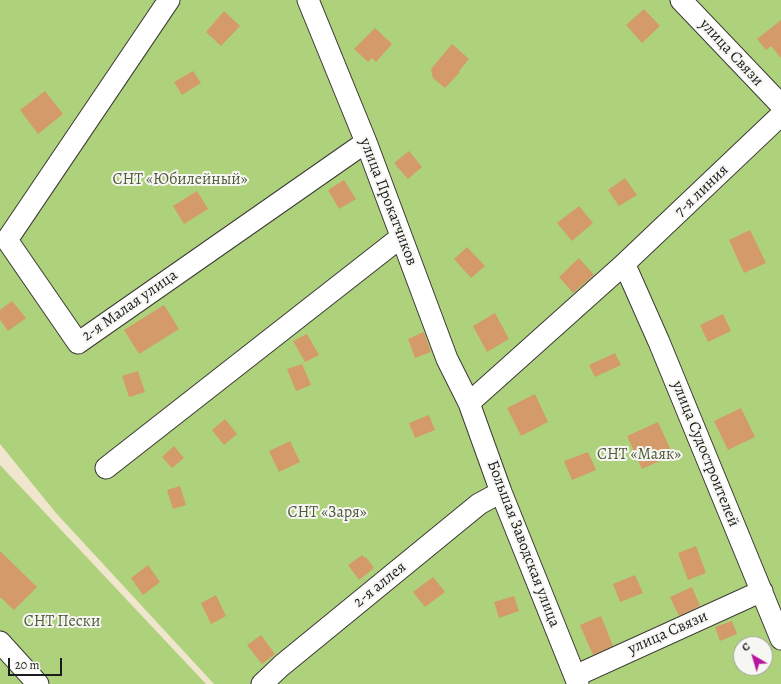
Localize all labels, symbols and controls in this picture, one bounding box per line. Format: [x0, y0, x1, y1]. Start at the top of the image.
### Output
street label: улица Связи [695, 15, 767, 91]
street label: улица Прокатчиков [355, 136, 421, 268]
street label: 7-я линия [671, 161, 733, 221]
park label: СНТ «Юбилейный» [112, 170, 248, 190]
street label: 2-я Малая улица [79, 266, 181, 346]
street label: улица Судостроителей [667, 378, 743, 530]
park label: СНТ «Маяк» [597, 445, 681, 465]
street label: Большая Заводская улица [482, 458, 564, 630]
park label: СНТ «Заря» [288, 503, 366, 523]
street label: 2-я аллея [350, 558, 410, 612]
street label: улица Связи [625, 607, 711, 659]
park label: СНТ Пески [24, 612, 100, 632]
north arrow [733, 636, 773, 676]
text: С [739, 639, 753, 655]
scale bar [10, 650, 64, 676]
text: 20 m [15, 657, 39, 673]

